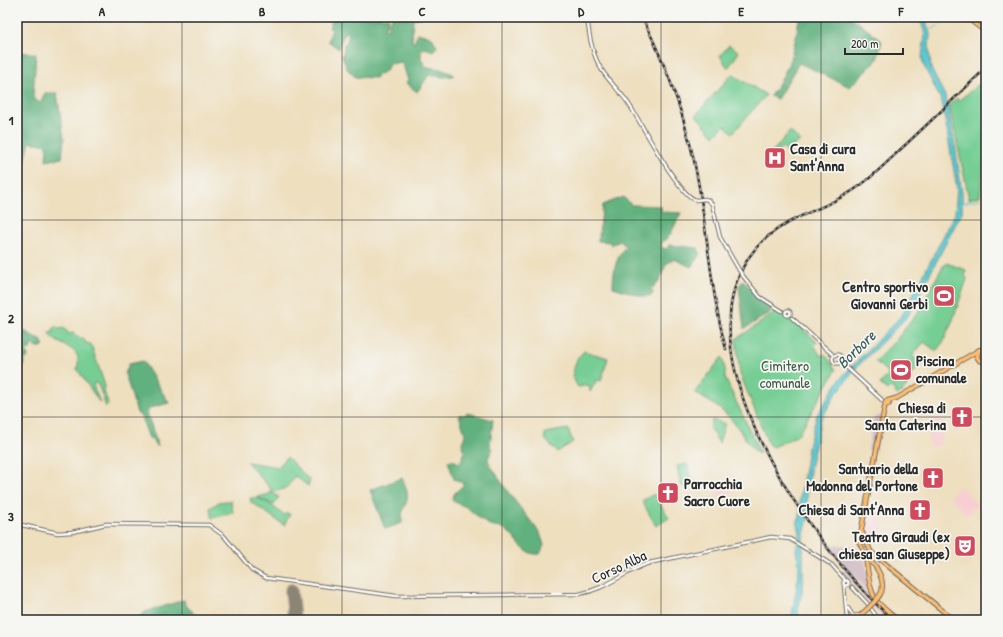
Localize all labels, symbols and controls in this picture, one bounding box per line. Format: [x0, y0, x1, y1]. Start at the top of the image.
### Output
text: A [99, 2, 106, 20]
text: B [259, 2, 266, 20]
text: C [418, 2, 426, 20]
text: D [578, 2, 585, 20]
text: E [738, 2, 744, 20]
text: F [898, 2, 905, 20]
scale bar [845, 30, 903, 56]
text: 200 m [851, 35, 878, 52]
text: 1 [9, 111, 14, 129]
place label: Casa di cura Sant'Anna [790, 138, 855, 176]
hospital icon: Casa di cura Sant'Anna [762, 145, 788, 171]
place label: Centro sportivo Giovanni Gerbi [842, 276, 928, 314]
sports icon: Centro sportivo Giovanni Gerbi [931, 283, 957, 309]
text: 2 [8, 309, 15, 327]
water label: Borbore [832, 325, 881, 373]
place label: Piscina comunale [916, 350, 967, 388]
park label: Cimitero comunale [760, 355, 810, 393]
sports icon: Piscina comunale [888, 357, 914, 383]
place label: Chiesa di Santa Caterina [865, 397, 946, 435]
church icon: Chiesa di Santa Caterina [949, 404, 975, 430]
place label: Santuario della Madonna del Portone [806, 458, 918, 496]
church icon: Santuario della Madonna del Portone [920, 465, 946, 491]
place label: Parrocchia Sacro Cuore [684, 473, 750, 511]
church icon: Parrocchia Sacro Cuore [655, 480, 681, 506]
church icon: Chiesa di Sant'Anna [907, 497, 933, 523]
place label: Chiesa di Sant'Anna [798, 499, 904, 520]
text: 3 [8, 507, 14, 525]
place label: Teatro Giraudi (ex chiesa san Giuseppe) [839, 526, 950, 565]
theatre icon: Teatro Giraudi (ex chiesa san Giuseppe) [952, 533, 978, 559]
street label: Corso Alba [588, 545, 650, 588]

